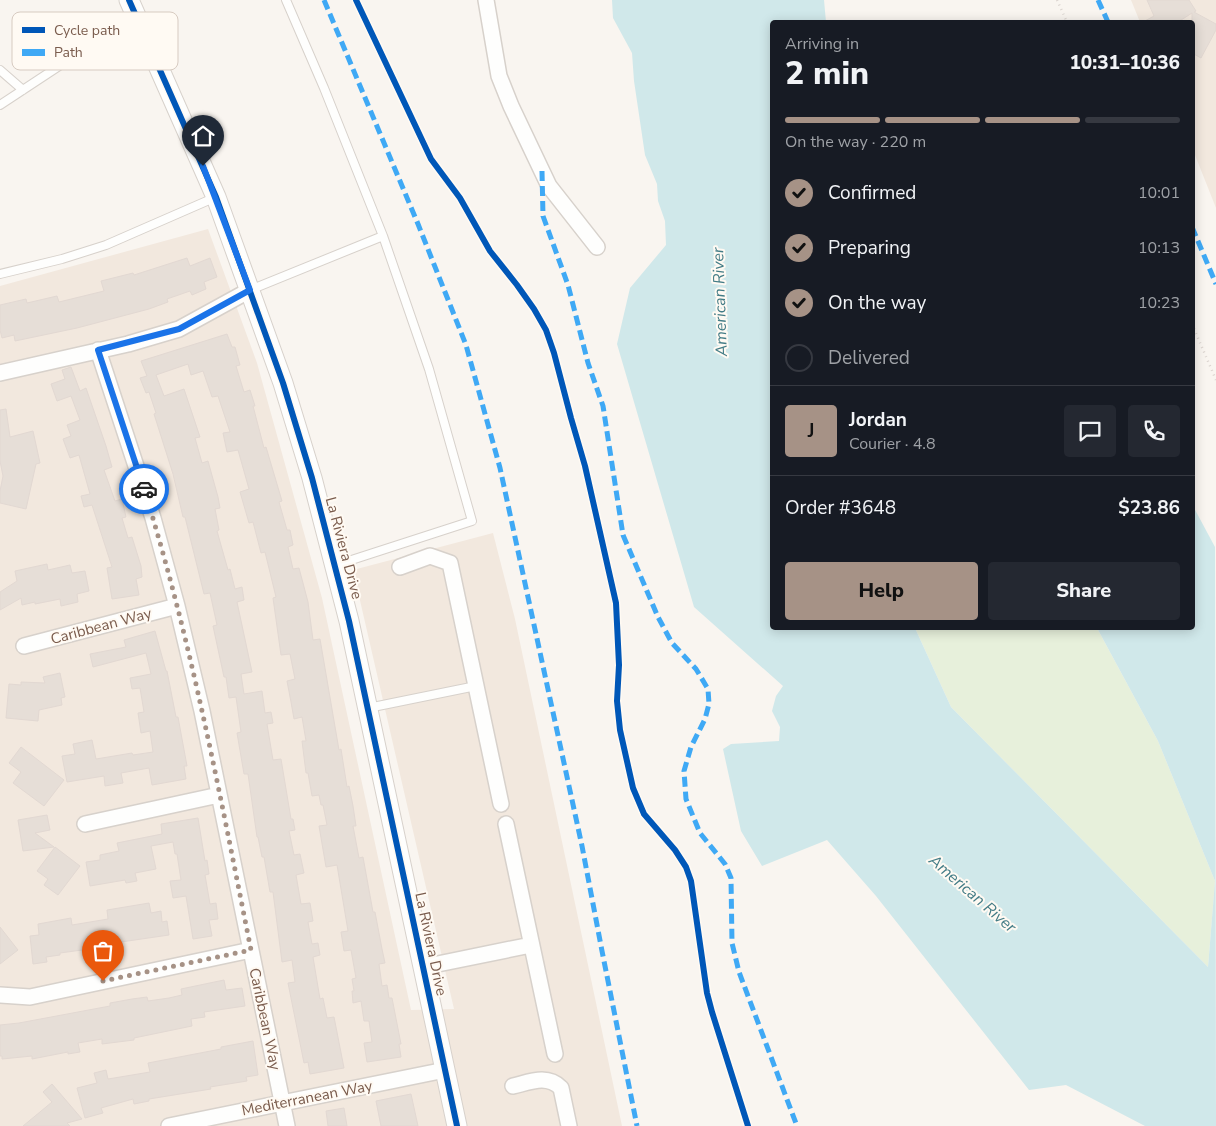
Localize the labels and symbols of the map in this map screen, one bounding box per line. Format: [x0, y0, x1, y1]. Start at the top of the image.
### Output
legend [12, 12, 178, 70]
text: Cycle path [54, 21, 120, 40]
text: Path [54, 43, 83, 62]
pin [182, 115, 224, 166]
water label: American River [707, 246, 733, 358]
courier [119, 464, 169, 514]
street label: La Riviera Drive [321, 495, 367, 601]
street label: Caribbean Way [48, 603, 154, 649]
water label: American River [923, 849, 1022, 939]
street label: La Riviera Drive [410, 890, 452, 998]
pin [82, 930, 124, 981]
street label: Caribbean Way [244, 966, 286, 1072]
street label: Mediterranean Way [240, 1075, 374, 1120]

